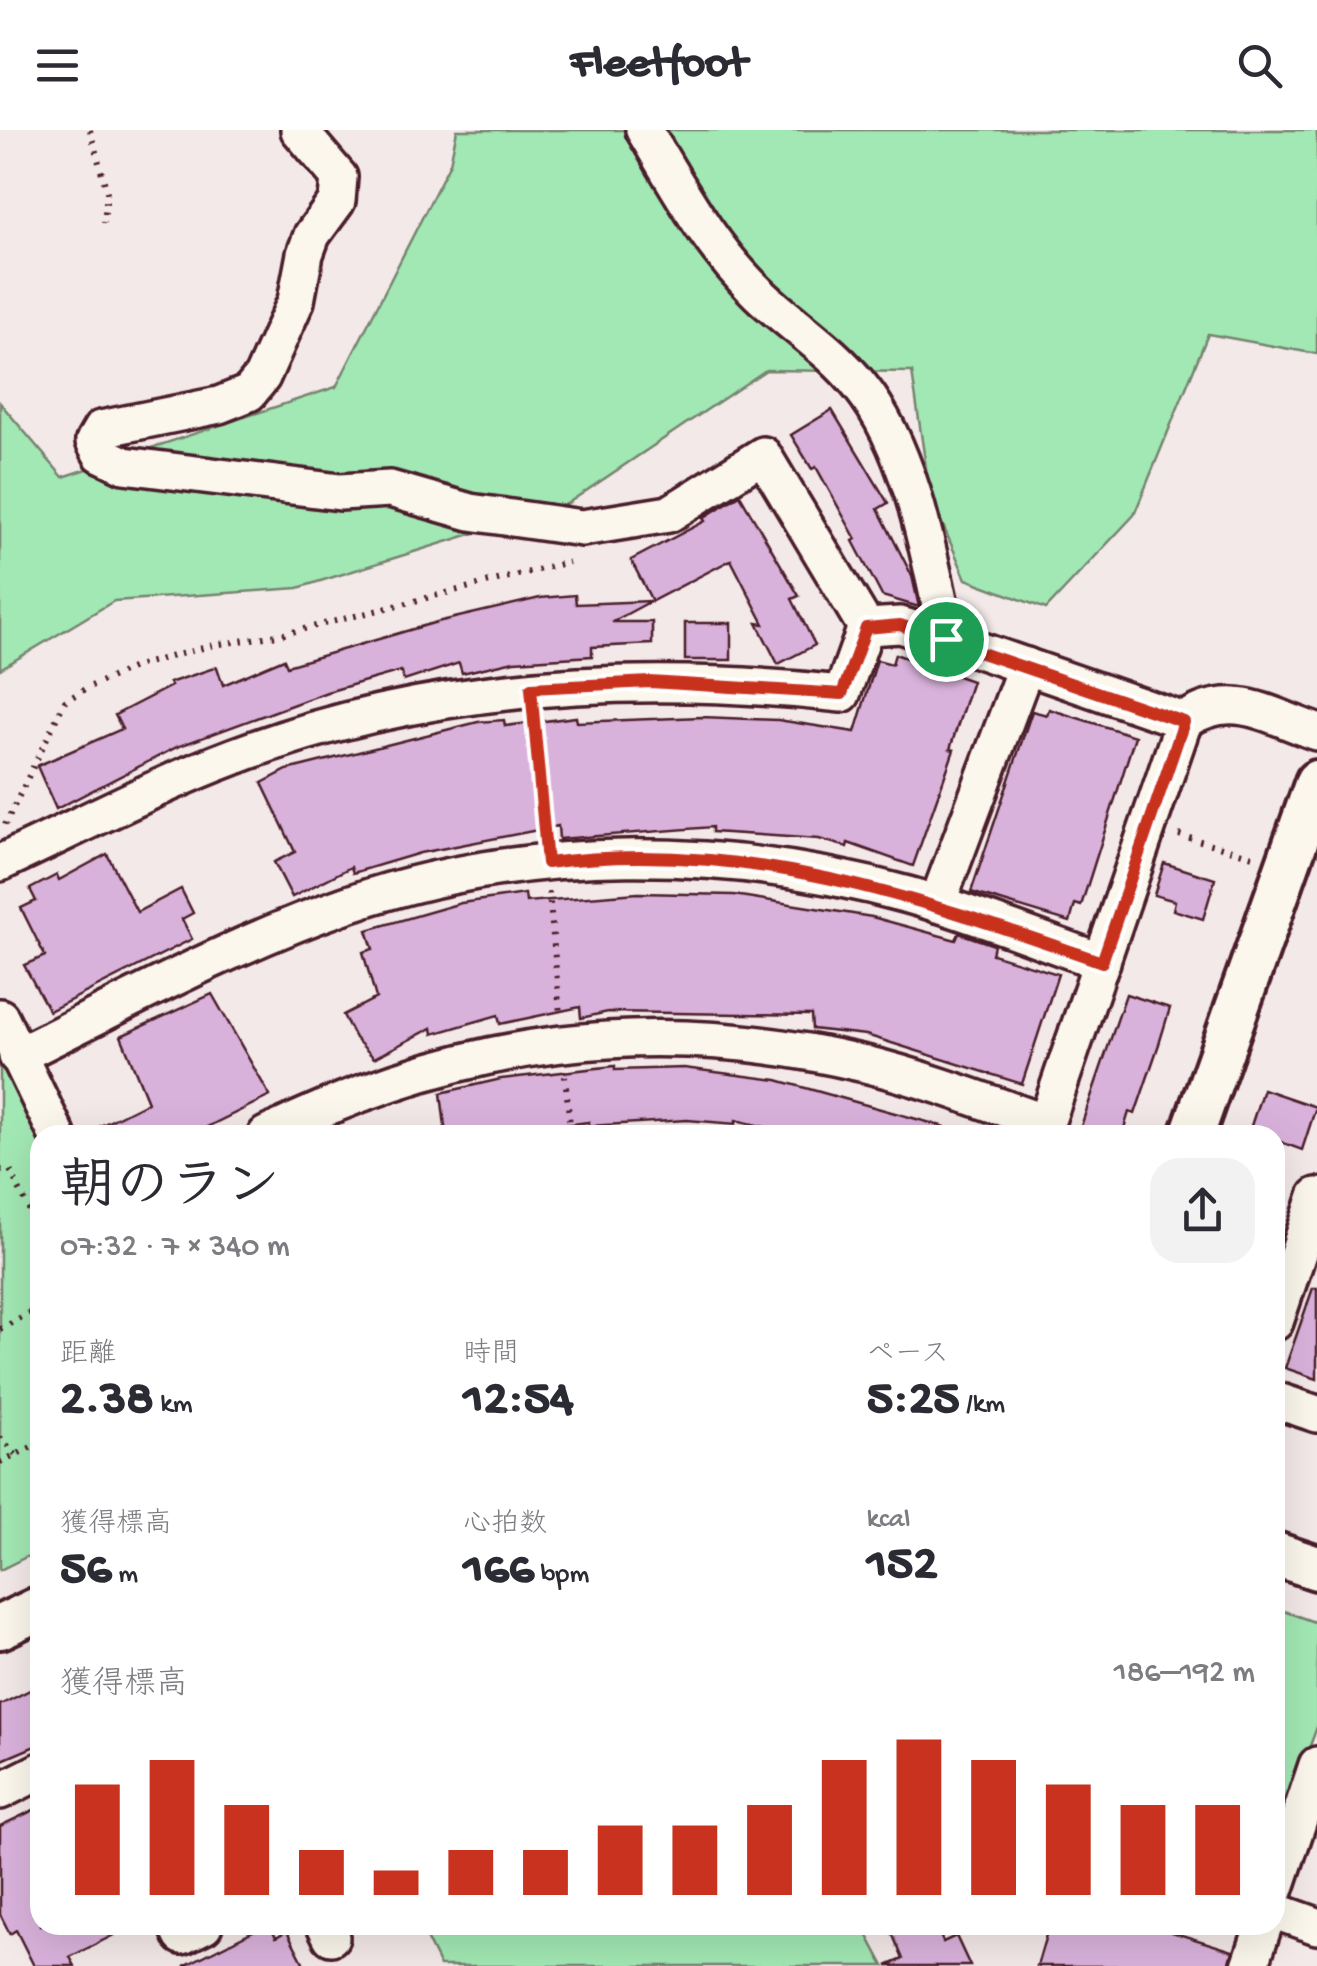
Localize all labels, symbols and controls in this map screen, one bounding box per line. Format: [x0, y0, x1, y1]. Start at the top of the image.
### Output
icon: menu [30, 38, 85, 93]
icon: search [1232, 38, 1287, 93]
text: Fleetfoot [570, 39, 747, 92]
pin [904, 597, 989, 682]
icon: arrive [919, 612, 974, 667]
button: share [1150, 1158, 1255, 1263]
text: 朝のラン [60, 1159, 280, 1223]
text: 07:32 · 7 × 340 m [60, 1229, 290, 1267]
text: 距離 [60, 1339, 116, 1372]
text: 時間 [463, 1339, 519, 1372]
text: ペース [867, 1339, 949, 1372]
text: 2.38 [60, 1372, 154, 1431]
text: 12:54 [463, 1372, 574, 1431]
text: 5:25 [867, 1372, 959, 1431]
text: km [154, 1389, 193, 1422]
text: /km [959, 1389, 1005, 1422]
text: kcal [867, 1504, 910, 1537]
text: 獲得標高 [60, 1509, 172, 1542]
text: 心拍数 [463, 1509, 547, 1542]
text: 152 [867, 1537, 938, 1596]
text: 56 [60, 1542, 112, 1601]
text: 166 [463, 1542, 534, 1601]
text: m [112, 1559, 138, 1592]
text: bpm [534, 1559, 589, 1592]
text: 186–192 m [1114, 1655, 1255, 1693]
text: 獲得標高 [60, 1667, 188, 1705]

